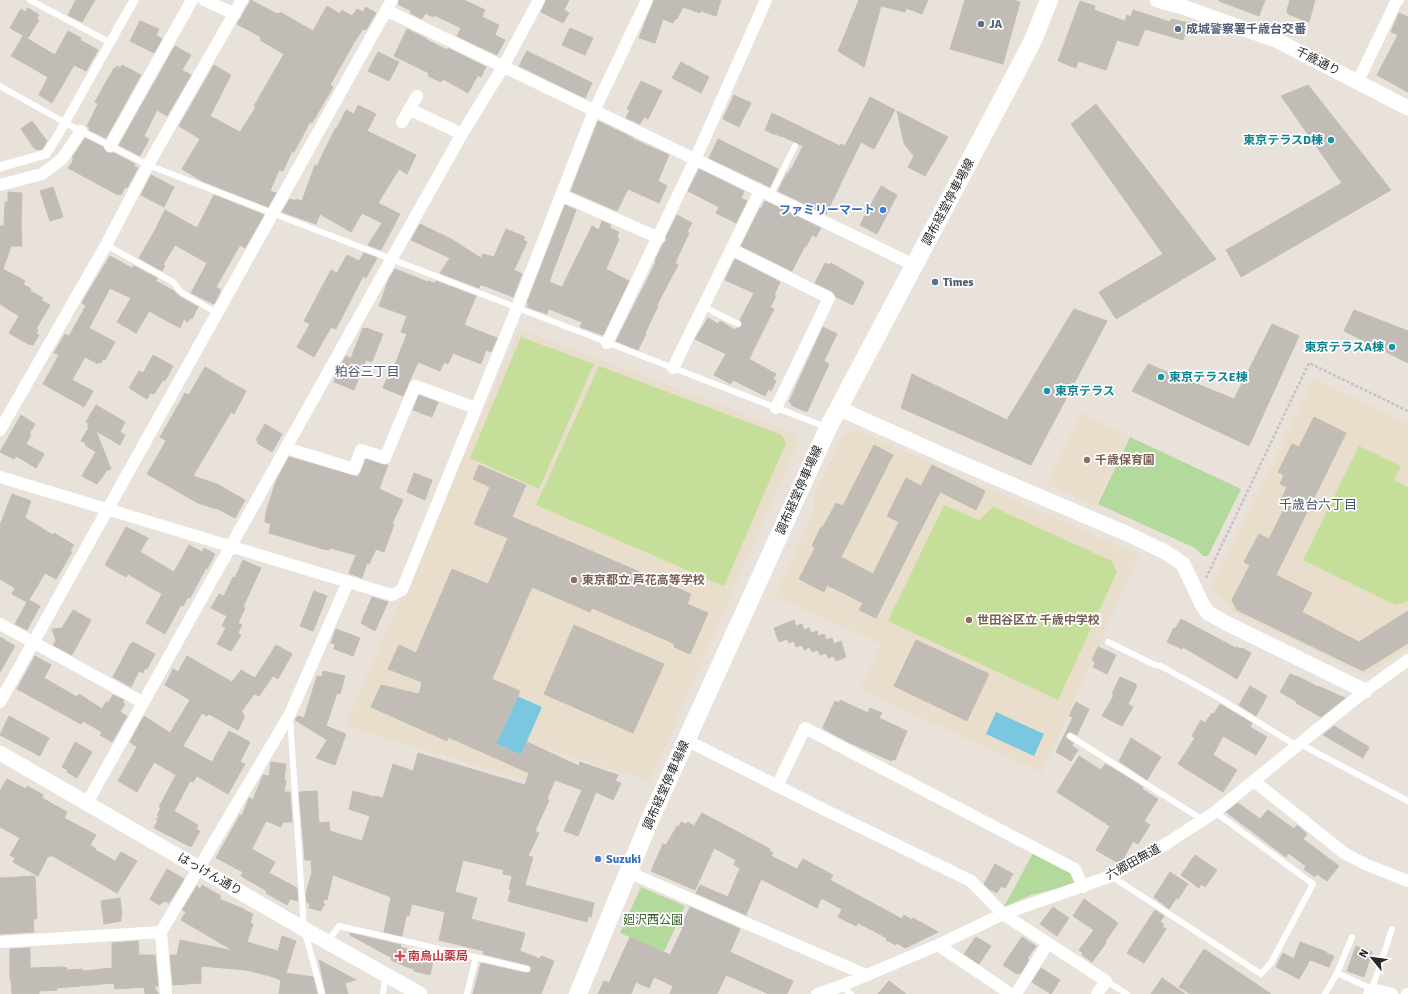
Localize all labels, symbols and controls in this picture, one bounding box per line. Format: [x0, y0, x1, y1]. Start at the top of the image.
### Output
place label: JA [989, 17, 1002, 32]
marker: JA [976, 19, 986, 29]
place label: 成城警察署千歳台交番 [1186, 22, 1307, 37]
marker: 成城警察署千歳台交番 [1173, 24, 1183, 34]
street label: 千歳通り [1293, 44, 1343, 79]
place label: 東京テラスD棟 [1243, 133, 1323, 148]
marker: 東京テラスD棟 [1326, 135, 1336, 145]
street label: 調布経堂停車場線 [919, 156, 978, 248]
place label: ファミリーマート [779, 203, 875, 218]
marker: ファミリーマート [878, 205, 888, 215]
place label: Times [943, 275, 974, 290]
marker: Times [930, 277, 940, 287]
place label: 東京テラスA棟 [1305, 340, 1384, 355]
marker: 東京テラスA棟 [1387, 342, 1397, 352]
district label: 粕谷三丁目 [334, 364, 400, 380]
place label: 東京テラスE棟 [1169, 370, 1248, 385]
marker: 東京テラスE棟 [1156, 372, 1166, 382]
place label: 東京テラス [1055, 384, 1115, 399]
marker: 東京テラス [1042, 386, 1052, 396]
street label: 調布経堂停車場線 [773, 443, 826, 537]
place label: 千歳保育園 [1095, 453, 1155, 468]
marker: 千歳保育園 [1082, 455, 1092, 465]
district label: 千歳台六丁目 [1279, 497, 1357, 513]
place label: 東京都立 芦花高等学校 [582, 573, 705, 588]
marker: 東京都立 芦花高等学校 [569, 575, 579, 585]
place label: 世田谷区立 千歳中学校 [977, 613, 1100, 628]
marker: 世田谷区立 千歳中学校 [964, 615, 974, 625]
street label: 調布経堂停車場線 [640, 738, 693, 832]
street label: 六郷田無道 [1103, 841, 1163, 884]
street label: はっけん通り [175, 850, 245, 899]
place label: Suzuki [606, 852, 641, 867]
marker: Suzuki [593, 854, 603, 864]
park label: 廻沢西公園 [623, 913, 683, 928]
north arrow [1352, 938, 1392, 978]
text: N [1356, 947, 1371, 960]
place label: 南烏山薬局 [408, 949, 468, 964]
marker: 南烏山薬局 [395, 951, 405, 961]

